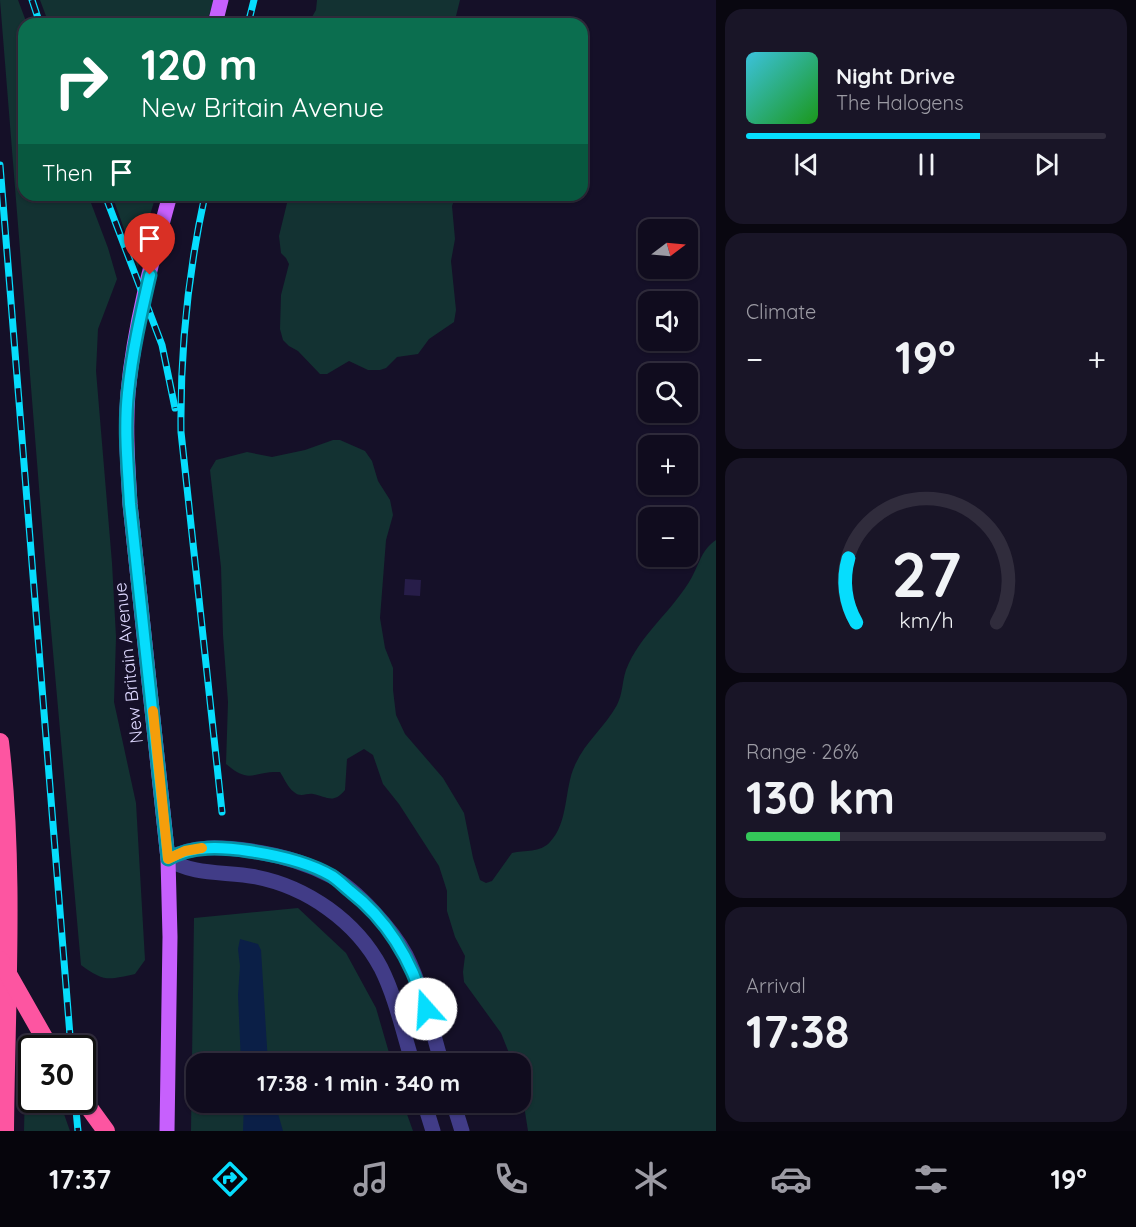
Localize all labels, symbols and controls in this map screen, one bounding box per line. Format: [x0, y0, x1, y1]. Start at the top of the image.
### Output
text: 120 m [141, 38, 258, 91]
icon: right [42, 42, 120, 120]
text: Night Drive [836, 62, 955, 90]
text: New Britain Avenue [141, 90, 384, 124]
text: The Halogens [836, 90, 964, 115]
icon: previous [790, 148, 823, 181]
icon: pause [910, 148, 943, 181]
icon: next [1030, 148, 1063, 181]
icon: arrive [105, 156, 138, 189]
text: Then [42, 159, 93, 187]
pin [124, 213, 175, 275]
north arrow [638, 219, 698, 279]
map controls [638, 219, 698, 567]
icon: arrive [133, 222, 166, 255]
button: sound [638, 291, 698, 351]
text: Climate [746, 299, 816, 324]
text: 19° [895, 329, 956, 385]
text: − [746, 338, 763, 379]
text: + [1087, 338, 1106, 379]
button: search [638, 363, 698, 423]
button: + [638, 435, 698, 495]
button: − [638, 507, 698, 567]
text: 27 [891, 535, 961, 613]
street label: New Britain Avenue [108, 581, 148, 745]
text: km/h [899, 607, 953, 633]
text: Range · 26% [746, 739, 859, 764]
text: 130 km [746, 769, 895, 825]
text: Arrival [746, 973, 806, 998]
position arrow [394, 977, 458, 1041]
text: 17:38 [746, 1003, 849, 1059]
speed limit sign: 30 [18, 1035, 96, 1113]
text: 17:38 · 1 min · 340 m [257, 1069, 460, 1097]
icon: directions [209, 1158, 251, 1200]
icon: music [350, 1158, 392, 1200]
icon: phone [490, 1158, 532, 1200]
icon: climate [630, 1158, 672, 1200]
icon: car [770, 1158, 812, 1200]
icon: filters [910, 1158, 952, 1200]
text: 17:37 [49, 1162, 111, 1196]
text: 19° [1050, 1162, 1087, 1196]

